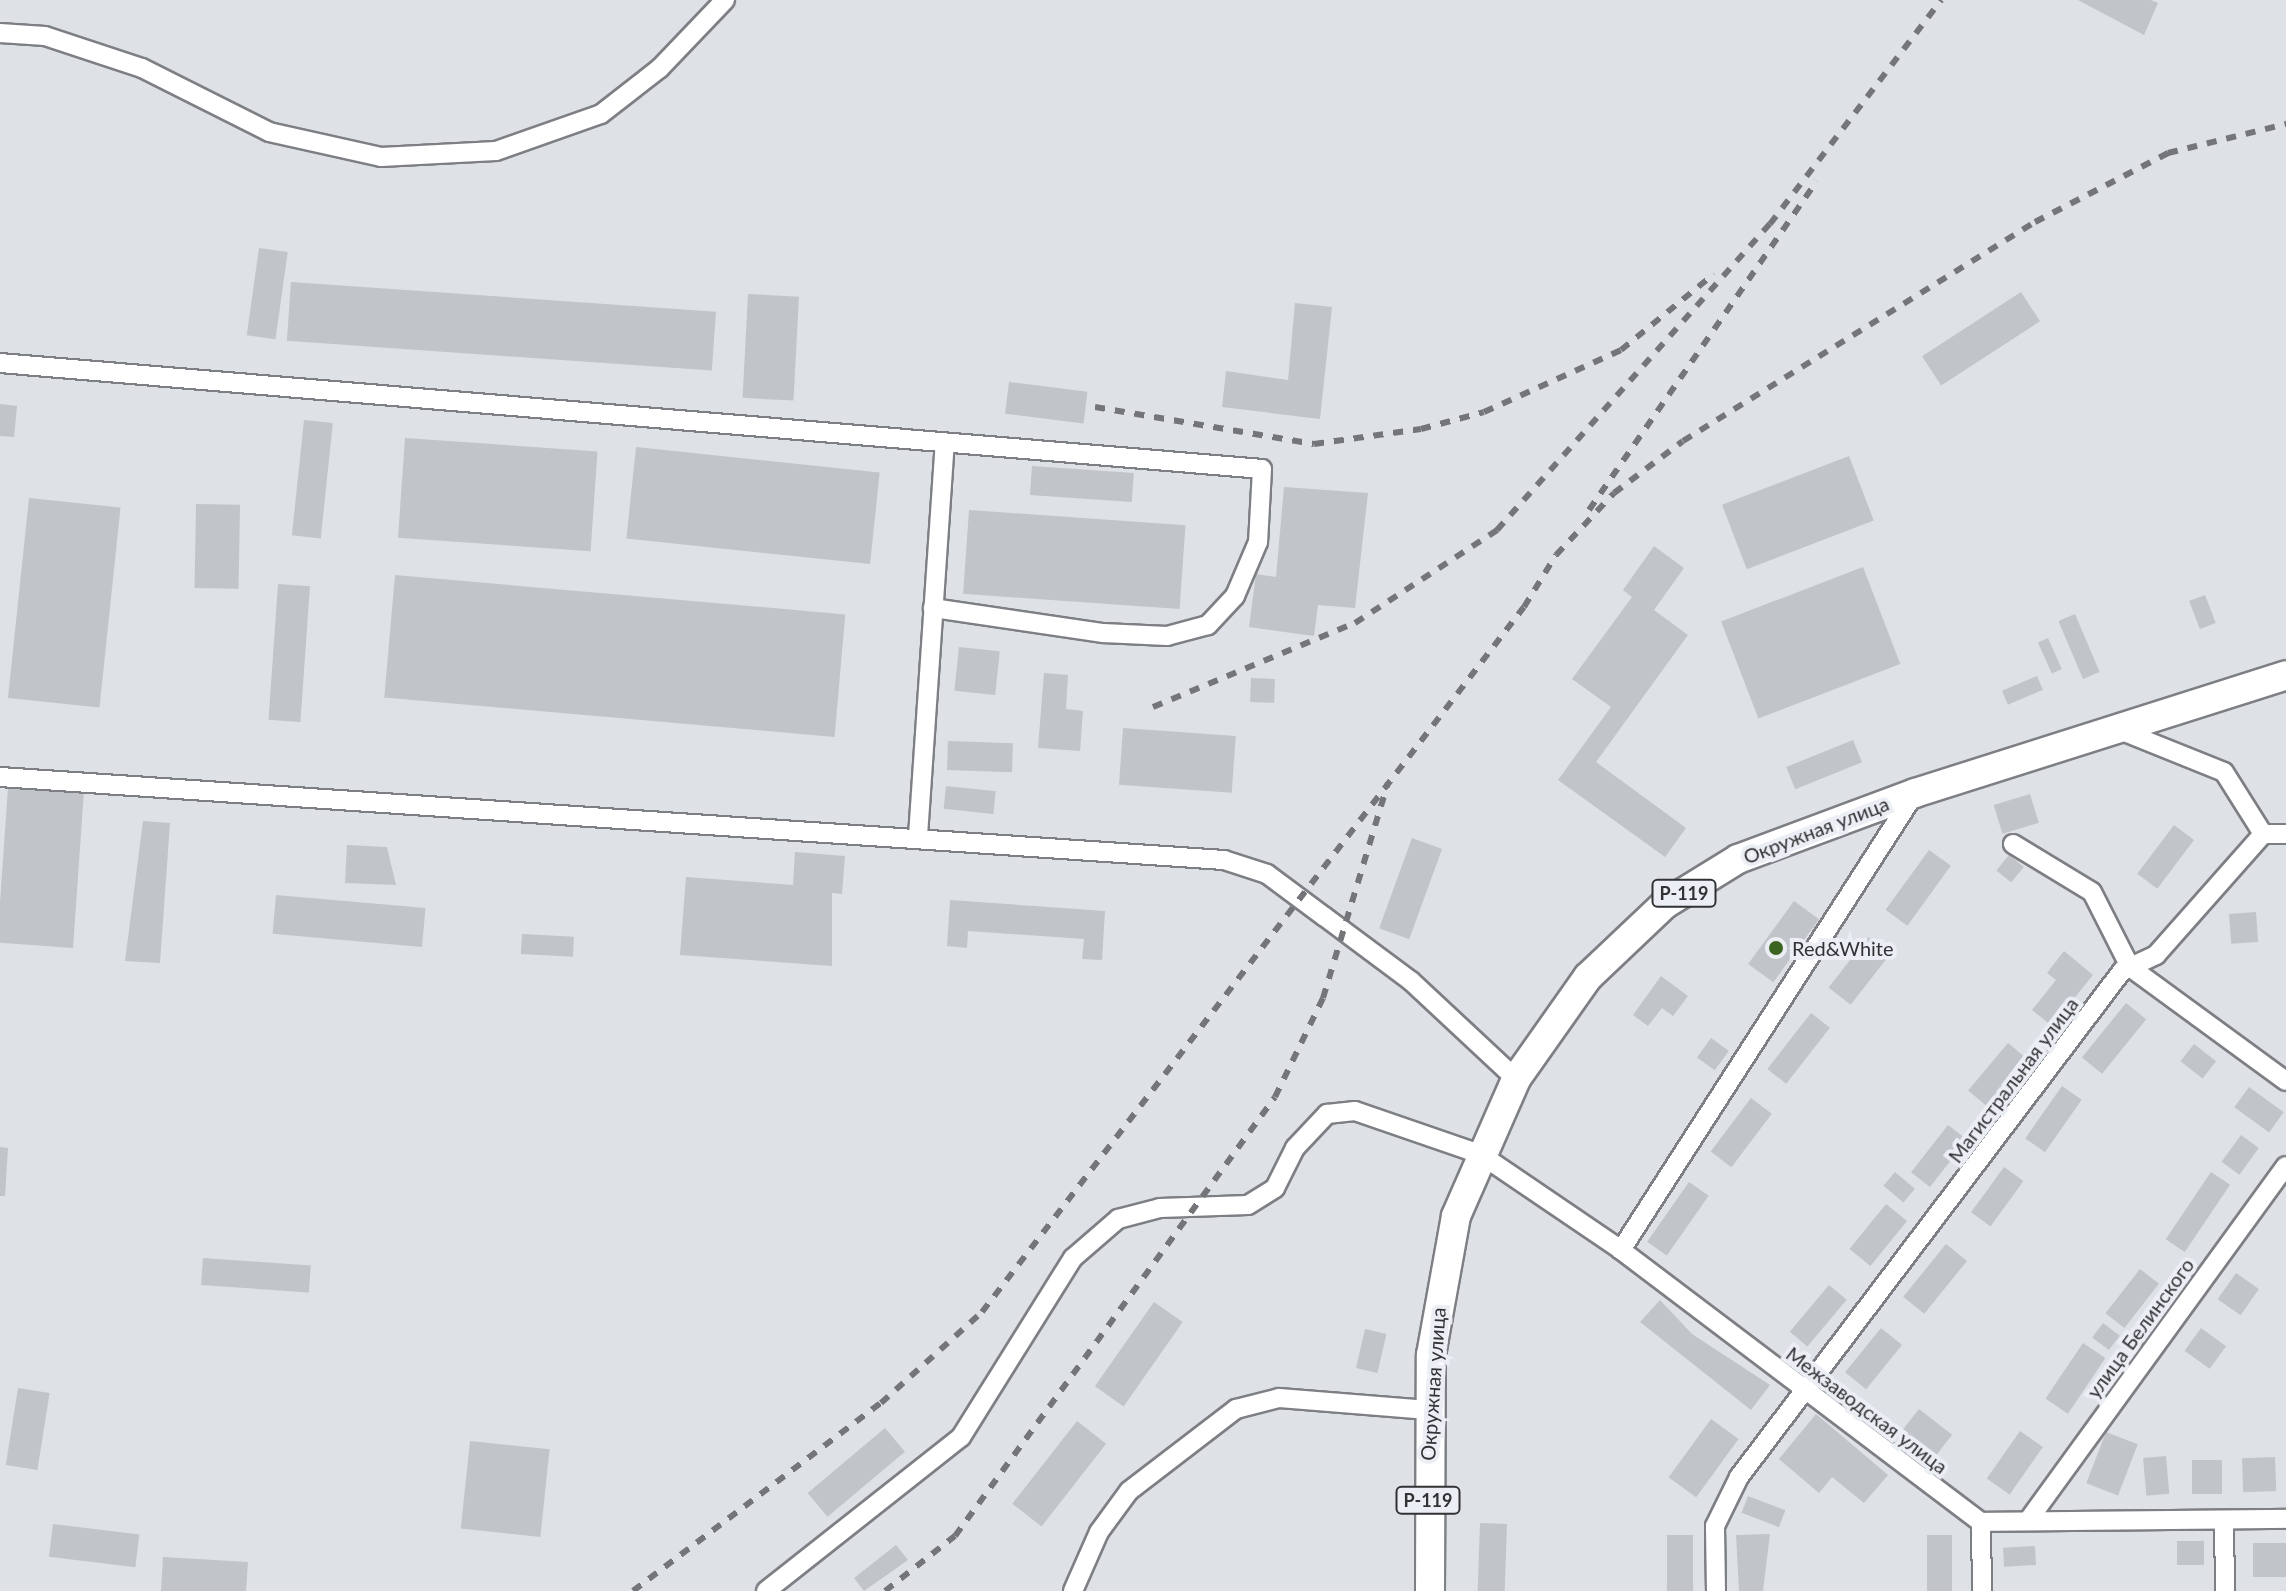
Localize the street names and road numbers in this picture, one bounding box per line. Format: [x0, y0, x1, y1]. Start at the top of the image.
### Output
street label: Окружная улица [1740, 791, 1892, 869]
road number: Р-119 [1650, 879, 1718, 907]
street label: Магистральная улица [1943, 993, 2083, 1167]
street label: улица Белинского [2081, 1253, 2199, 1403]
street label: Окружная улица [1416, 1306, 1450, 1462]
street label: Межзаводская улица [1782, 1341, 1952, 1479]
road number: Р-119 [1394, 1486, 1462, 1514]

